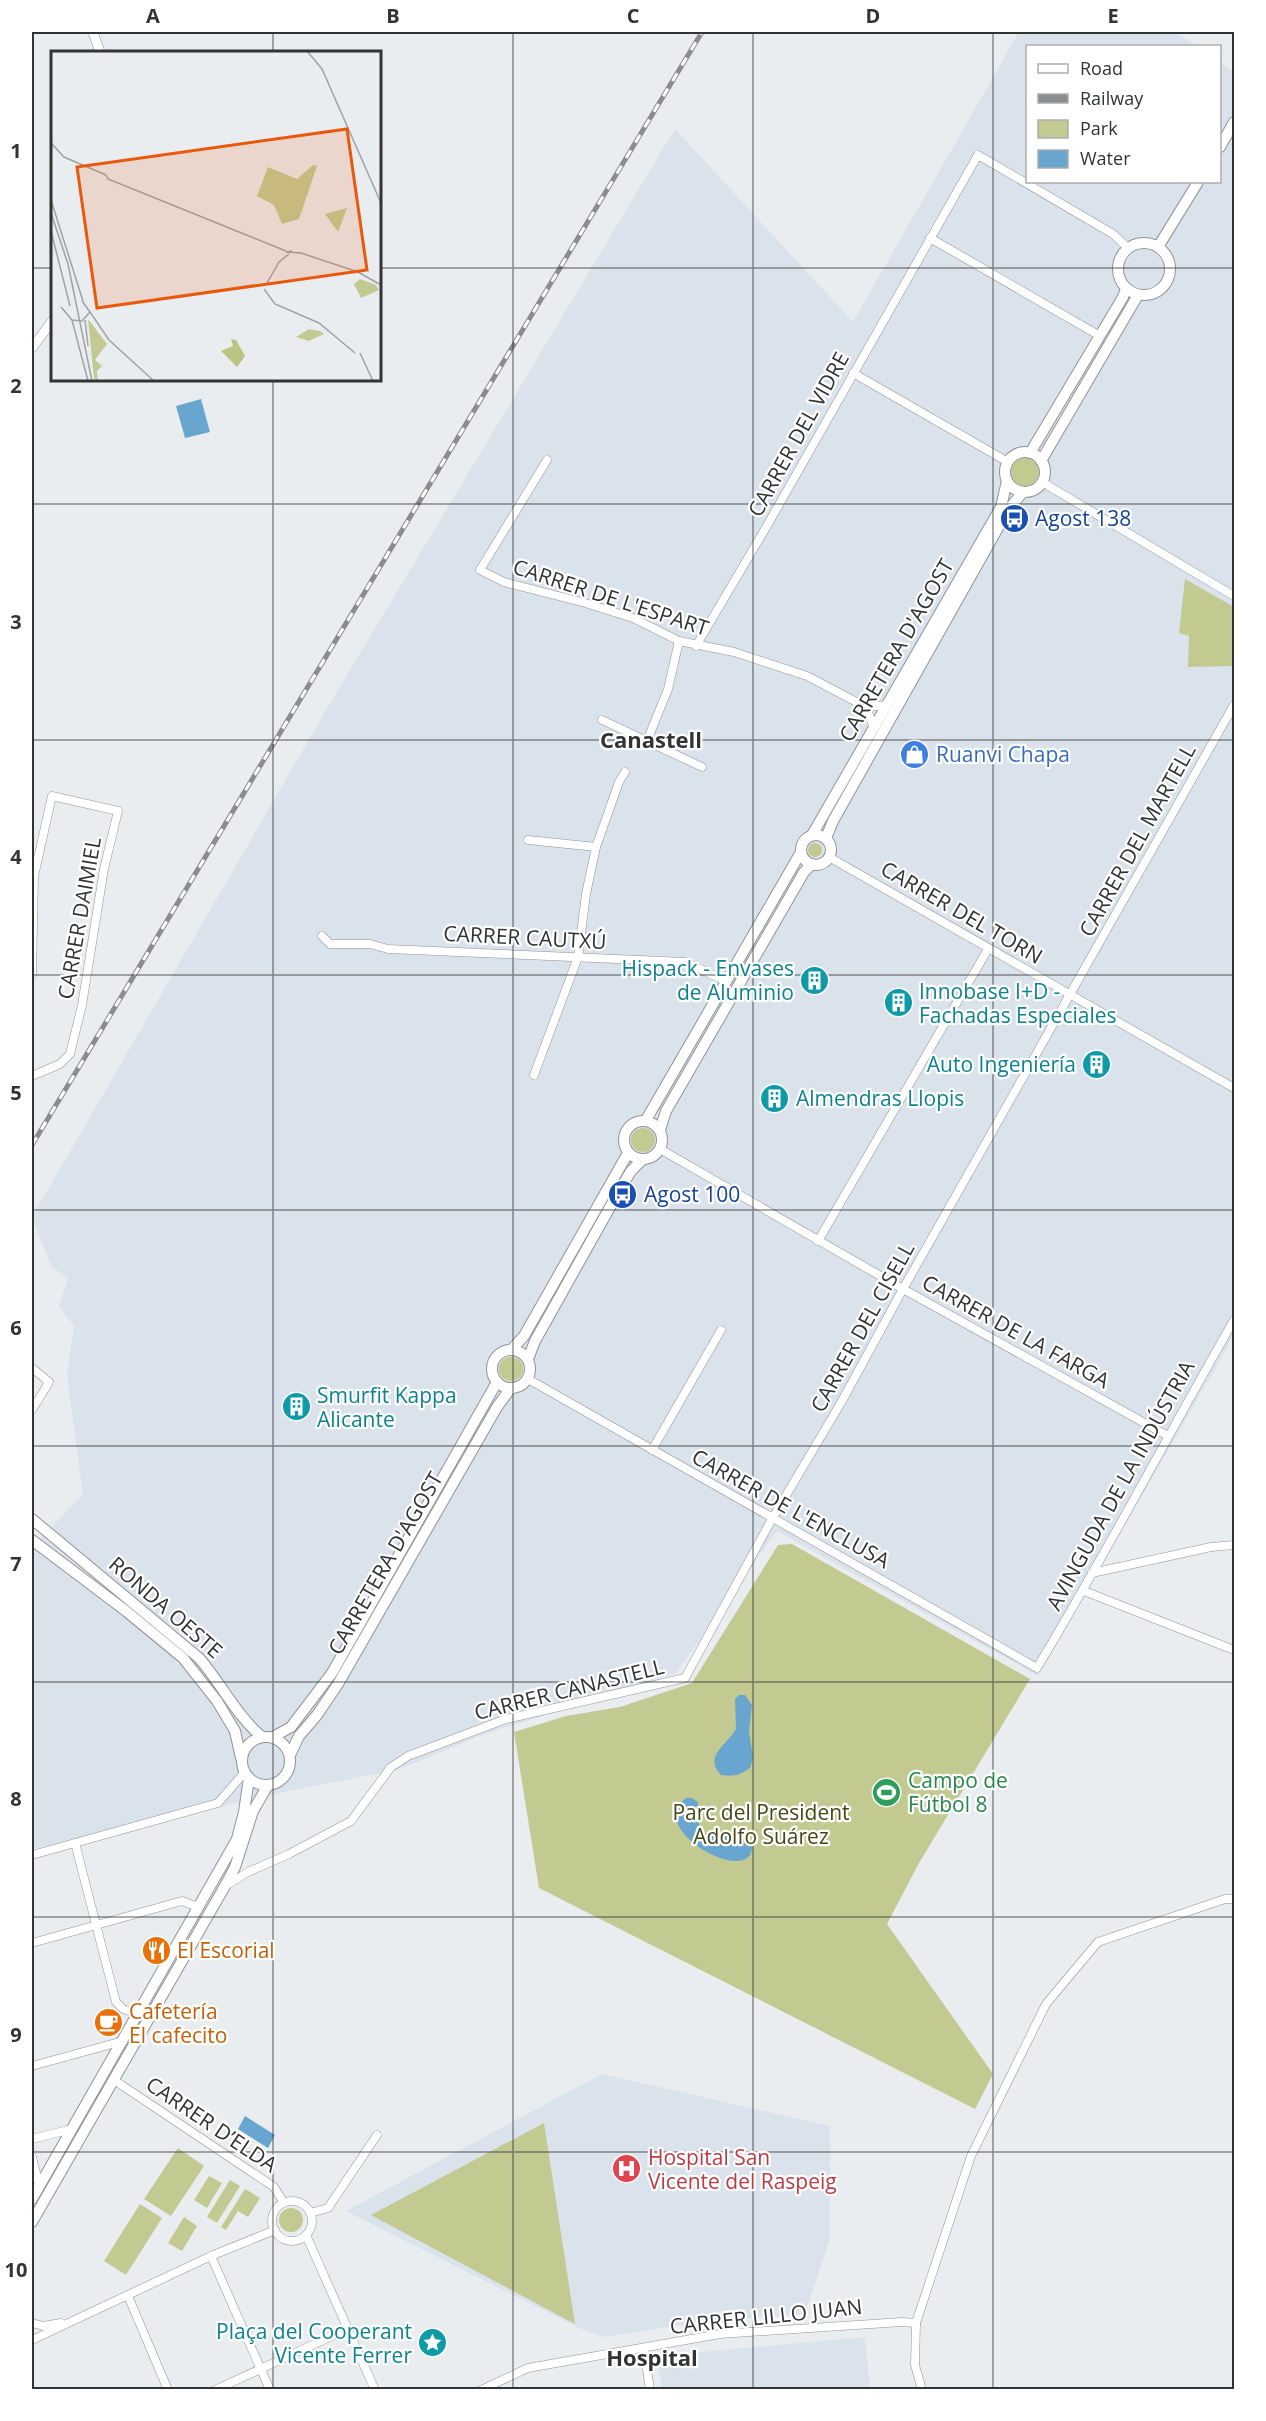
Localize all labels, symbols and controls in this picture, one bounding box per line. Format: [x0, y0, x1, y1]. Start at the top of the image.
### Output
text: A [146, 2, 160, 29]
text: B [386, 2, 400, 29]
text: C [627, 2, 640, 29]
text: D [866, 2, 880, 29]
text: E [1107, 2, 1119, 29]
legend [1026, 45, 1221, 183]
inset map [51, 51, 381, 381]
text: Road [1080, 56, 1123, 80]
text: Railway [1080, 86, 1144, 110]
text: Park [1080, 116, 1118, 140]
text: 1 [10, 137, 22, 164]
text: Water [1080, 146, 1131, 170]
street label: CARRER DEL VIDRE [741, 347, 855, 521]
text: 2 [10, 372, 22, 399]
bus stop icon: Agost 138 [998, 502, 1030, 534]
place label: Agost 138 [1035, 504, 1131, 532]
street label: CARRER DE L'ESPART [510, 552, 713, 642]
street label: CARRETERA D'AGOST [832, 553, 960, 747]
text: 3 [10, 608, 22, 635]
district label: Canastell [600, 724, 702, 754]
shop icon: Ruanvi Chapa [899, 738, 931, 770]
street label: CARRER DEL MARTELL [1072, 739, 1202, 941]
place label: Ruanvi Chapa [936, 740, 1070, 768]
street label: CARRER DAIMIEL [51, 835, 107, 1001]
text: 4 [10, 843, 22, 870]
street label: CARRER DEL TORN [876, 854, 1048, 970]
street label: CARRER CAUTXÚ [443, 919, 607, 955]
place label: Hispack - Envases de Aluminio [621, 954, 794, 1006]
building icon: Hispack - Envases de Aluminio [799, 964, 831, 996]
place label: Innobase I+D - Fachadas Especiales [919, 977, 1117, 1029]
building icon: Innobase I+D - Fachadas Especiales [882, 987, 914, 1019]
building icon: Auto Ingeniería [1081, 1048, 1113, 1080]
place label: Auto Ingeniería [927, 1050, 1076, 1078]
text: 5 [10, 1079, 22, 1106]
building icon: Almendras Llopis [759, 1082, 791, 1114]
place label: Almendras Llopis [796, 1084, 964, 1112]
bus stop icon: Agost 100 [607, 1178, 639, 1210]
place label: Agost 100 [644, 1180, 740, 1208]
street label: CARRER DEL CISELL [804, 1237, 920, 1417]
street label: CARRER DE LA FARGA [917, 1268, 1115, 1395]
text: 6 [10, 1314, 22, 1341]
street label: AVINGUDA DE LA INDÚSTRIA [1040, 1354, 1201, 1615]
place label: Smurfit Kappa Alicante [317, 1381, 457, 1433]
building icon: Smurfit Kappa Alicante [280, 1391, 312, 1423]
street label: CARRER DE L'ENCLUSA [687, 1442, 896, 1574]
street label: CARRETERA D'AGOST [321, 1466, 449, 1660]
text: 7 [10, 1550, 22, 1577]
street label: RONDA OESTE [103, 1550, 229, 1664]
street label: CARRER CANASTELL [471, 1652, 667, 1726]
place label: Campo de Fútbol 8 [908, 1766, 1008, 1818]
sports icon: Campo de Fútbol 8 [871, 1776, 903, 1808]
text: 8 [10, 1785, 22, 1812]
park label: Parc del President Adolfo Suárez [672, 1798, 850, 1850]
restaurant icon: El Escorial [140, 1934, 172, 1966]
place label: El Escorial [177, 1936, 275, 1964]
place label: Cafetería El cafecito [129, 1997, 228, 2049]
cafe icon: Cafetería El cafecito [92, 2007, 124, 2039]
text: 9 [10, 2021, 22, 2048]
street label: CARRER D’ELDA [141, 2070, 284, 2179]
place label: Hospital San Vicente del Raspeig [648, 2143, 837, 2195]
hospital icon: Hospital San Vicente del Raspeig [611, 2153, 643, 2185]
text: 10 [5, 2256, 27, 2283]
street label: CARRER LILLO JUAN [669, 2292, 863, 2340]
place label: Plaça del Cooperant Vicente Ferrer [216, 2317, 412, 2369]
place icon: Plaça del Cooperant Vicente Ferrer [417, 2327, 449, 2359]
district label: Hospital [606, 2342, 698, 2372]

